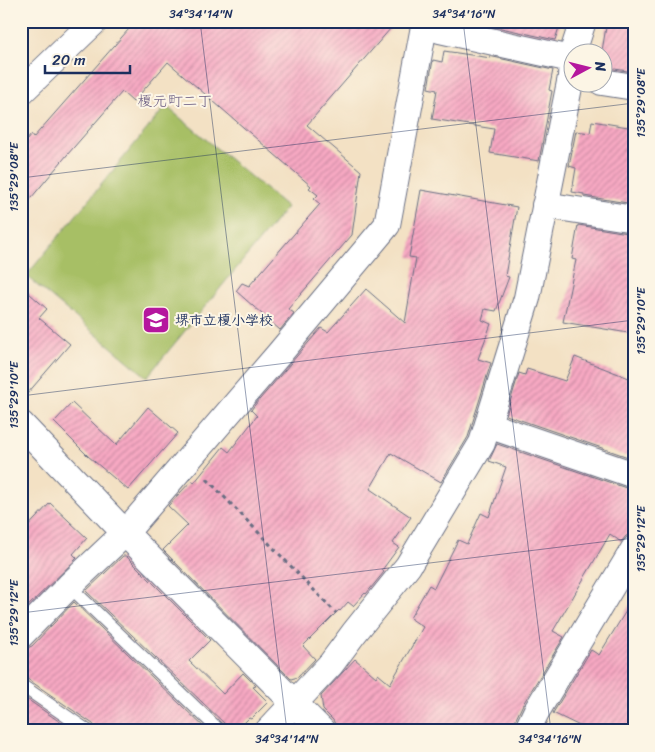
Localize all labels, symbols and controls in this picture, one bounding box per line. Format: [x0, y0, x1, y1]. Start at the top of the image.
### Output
text: 34°34'14"N [169, 3, 234, 25]
text: 34°34'16"N [432, 3, 496, 25]
scale bar [45, 42, 130, 74]
north arrow [562, 42, 612, 92]
text: 20 m [52, 47, 86, 73]
text: N [587, 59, 613, 73]
text: 135°29'08"E [630, 67, 652, 138]
district label: 榎元町二丁 [137, 88, 213, 114]
text: 135°29'08"E [3, 141, 25, 212]
text: 135°29'10"E [630, 286, 652, 355]
school or university icon: 堺市立榎小学校 [141, 305, 171, 335]
place label: 堺市立榎小学校 [175, 308, 273, 333]
text: 135°29'10"E [3, 360, 25, 429]
text: 135°29'12"E [630, 504, 652, 572]
text: 135°29'12"E [3, 578, 25, 646]
text: 34°34'14"N [255, 728, 320, 750]
text: 34°34'16"N [518, 728, 582, 750]

